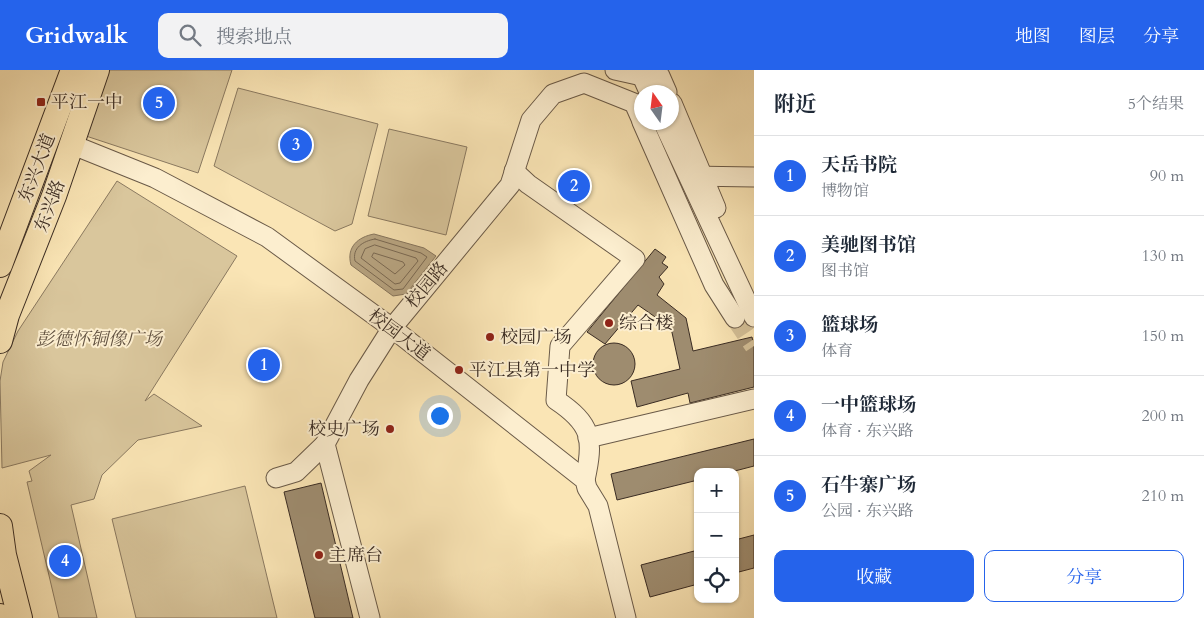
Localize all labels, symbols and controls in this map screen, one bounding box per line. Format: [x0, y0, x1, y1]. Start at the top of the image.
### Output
search box [158, 13, 508, 58]
text: Gridwalk [25, 19, 128, 52]
icon: search [176, 21, 204, 49]
text: 搜索地点 [216, 24, 292, 50]
text: 地图 [1015, 24, 1051, 49]
text: 图层 [1079, 24, 1115, 49]
text: 分享 [1143, 24, 1179, 49]
pin: 5 [143, 84, 175, 122]
north arrow [634, 85, 679, 130]
place label: 平江一中 [51, 90, 123, 115]
text: 附近 [774, 90, 816, 119]
text: 5个结果 [1128, 93, 1184, 115]
marker: 平江一中 [35, 96, 47, 108]
pin: 3 [280, 126, 312, 164]
street label: 东兴大道 [12, 130, 62, 206]
text: 天岳书院 [821, 152, 897, 178]
text: 1 [786, 165, 794, 187]
text: 90 m [1150, 165, 1184, 187]
pin: 2 [558, 167, 590, 205]
street label: 东兴路 [29, 176, 71, 236]
text: 博物馆 [821, 180, 869, 202]
text: 美驰图书馆 [821, 232, 916, 258]
text: 2 [786, 245, 794, 267]
text: 130 m [1142, 245, 1184, 267]
street label: 校园路 [400, 256, 454, 314]
text: 图书馆 [821, 260, 869, 282]
street label: 校园大道 [363, 303, 435, 367]
place label: 综合楼 [619, 311, 673, 336]
text: 篮球场 [821, 312, 878, 338]
marker: 综合楼 [603, 317, 615, 329]
place label: 校园广场 [500, 325, 572, 350]
text: 3 [786, 325, 794, 347]
text: 150 m [1142, 325, 1184, 347]
park label: 彭德怀铜像广场 [36, 327, 164, 352]
marker: 校园广场 [484, 331, 496, 343]
text: 体育 [821, 340, 853, 362]
pin: 1 [248, 346, 280, 384]
place label: 平江县第一中学 [469, 358, 595, 383]
marker: 平江县第一中学 [453, 364, 465, 376]
text: 一中篮球场 [821, 392, 916, 418]
your location [427, 403, 453, 429]
text: 4 [786, 405, 794, 427]
text: 200 m [1142, 405, 1184, 427]
place label: 校史广场 [308, 417, 380, 442]
text: 体育 · 东兴路 [821, 420, 914, 442]
marker: 校史广场 [384, 423, 396, 435]
map controls [694, 468, 739, 603]
button: + [694, 468, 739, 513]
text: 石牛寨广场 [821, 472, 916, 498]
text: 5 [786, 485, 794, 507]
text: 210 m [1142, 485, 1184, 507]
text: 公园 · 东兴路 [821, 500, 914, 522]
button: − [694, 513, 739, 558]
pin: 4 [49, 542, 81, 580]
place label: 主席台 [329, 543, 383, 568]
marker: 主席台 [313, 549, 325, 561]
button: 收藏 [774, 550, 974, 602]
button: 分享 [984, 550, 1184, 602]
button: locate [694, 558, 739, 603]

